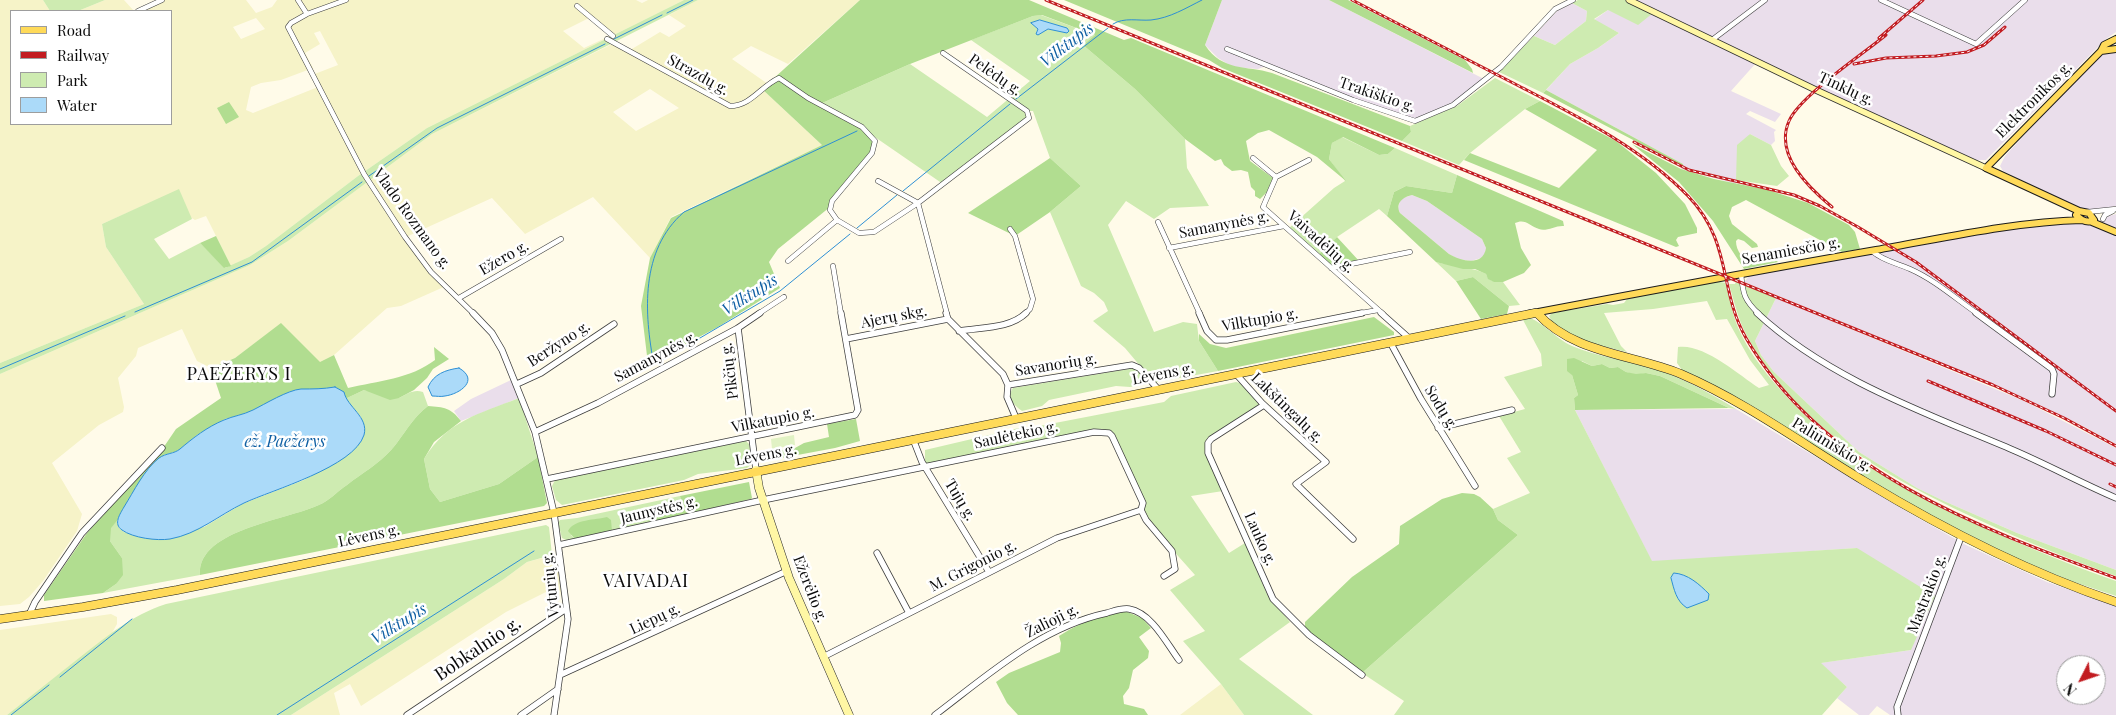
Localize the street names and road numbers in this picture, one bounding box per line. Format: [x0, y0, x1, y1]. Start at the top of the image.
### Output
street label: Pelėdų g. [965, 50, 1025, 100]
street label: Strazdų g. [664, 51, 732, 99]
street label: Elektronikos g. [1992, 58, 2076, 142]
street label: Tinklų g. [1816, 68, 1876, 110]
street label: Trakiškio g. [1337, 74, 1417, 116]
street label: Vlado Rozmano g. [369, 165, 455, 273]
street label: Samanynės g. [1177, 207, 1271, 243]
street label: Vaivadėlių g. [1284, 207, 1358, 277]
street label: Senamiesčio g. [1740, 234, 1842, 268]
street label: Ežero g. [476, 237, 532, 279]
street label: Ajerų skg. [859, 302, 929, 332]
street label: Vilktupio g. [1221, 304, 1299, 336]
street label: Beržyno g. [524, 317, 594, 371]
street label: Samanynės g. [611, 328, 701, 386]
street label: Pikčių g. [718, 342, 742, 400]
street label: Savanorių g. [1014, 350, 1098, 380]
street label: Lėvens g. [1131, 359, 1195, 389]
street label: Lakštingalų g. [1247, 369, 1327, 447]
street label: Sodų g. [1421, 382, 1461, 434]
street label: Vilkatupio g. [730, 403, 816, 437]
street label: Paliūniškio g. [1789, 414, 1875, 476]
street label: Saulėtekio g. [972, 417, 1060, 453]
street label: Lėvens g. [734, 440, 798, 470]
street label: Tujų g. [941, 476, 979, 524]
street label: Jaunystės g. [619, 492, 699, 528]
street label: Lauko g. [1240, 510, 1280, 568]
street label: Lėvens g. [337, 521, 401, 551]
street label: M. Grigonio g. [927, 536, 1019, 596]
street label: Vyturių g. [539, 551, 563, 619]
street label: Mastrakio g. [1904, 552, 1950, 636]
street label: Ežerėlio g. [789, 553, 831, 625]
street label: Liepų g. [627, 600, 683, 638]
street label: Žalioji g. [1022, 600, 1082, 642]
street label: Bobkalnio g. [431, 612, 525, 686]

